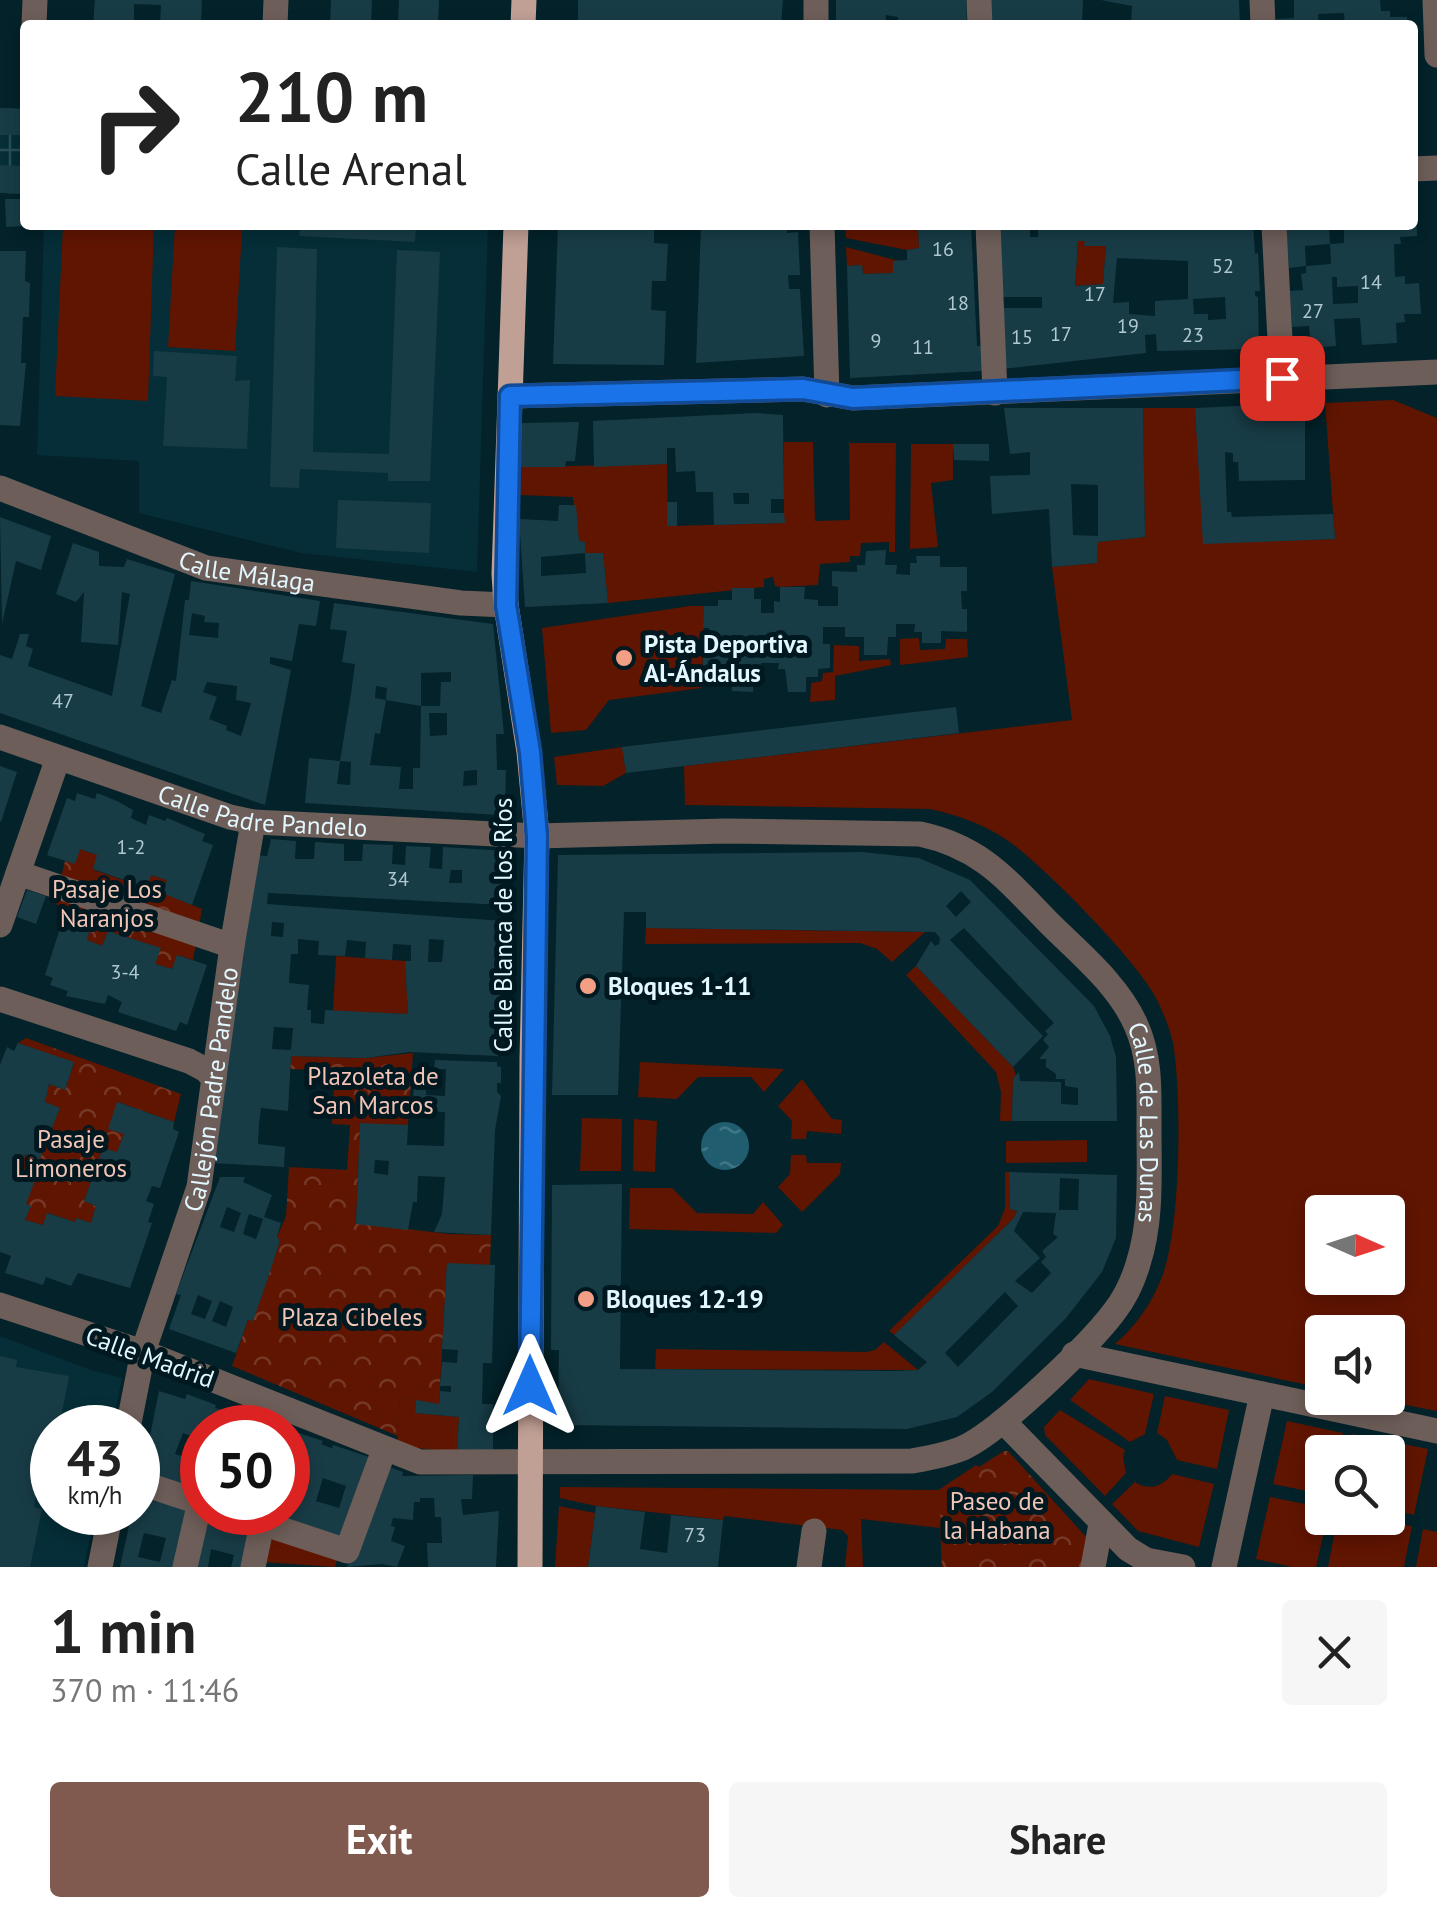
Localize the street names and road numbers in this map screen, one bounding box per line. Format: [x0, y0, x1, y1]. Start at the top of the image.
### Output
street label: Calle Málaga [174, 543, 317, 599]
street label: Calle Padre Pandelo [154, 777, 368, 844]
street label: Calle Blanca de los Ríos [487, 798, 519, 1052]
street label: Callejón Padre Pandelo [176, 965, 245, 1216]
street label: Calle de Las Dunas [1121, 1017, 1165, 1224]
street label: Calle Madrid [81, 1319, 219, 1395]

